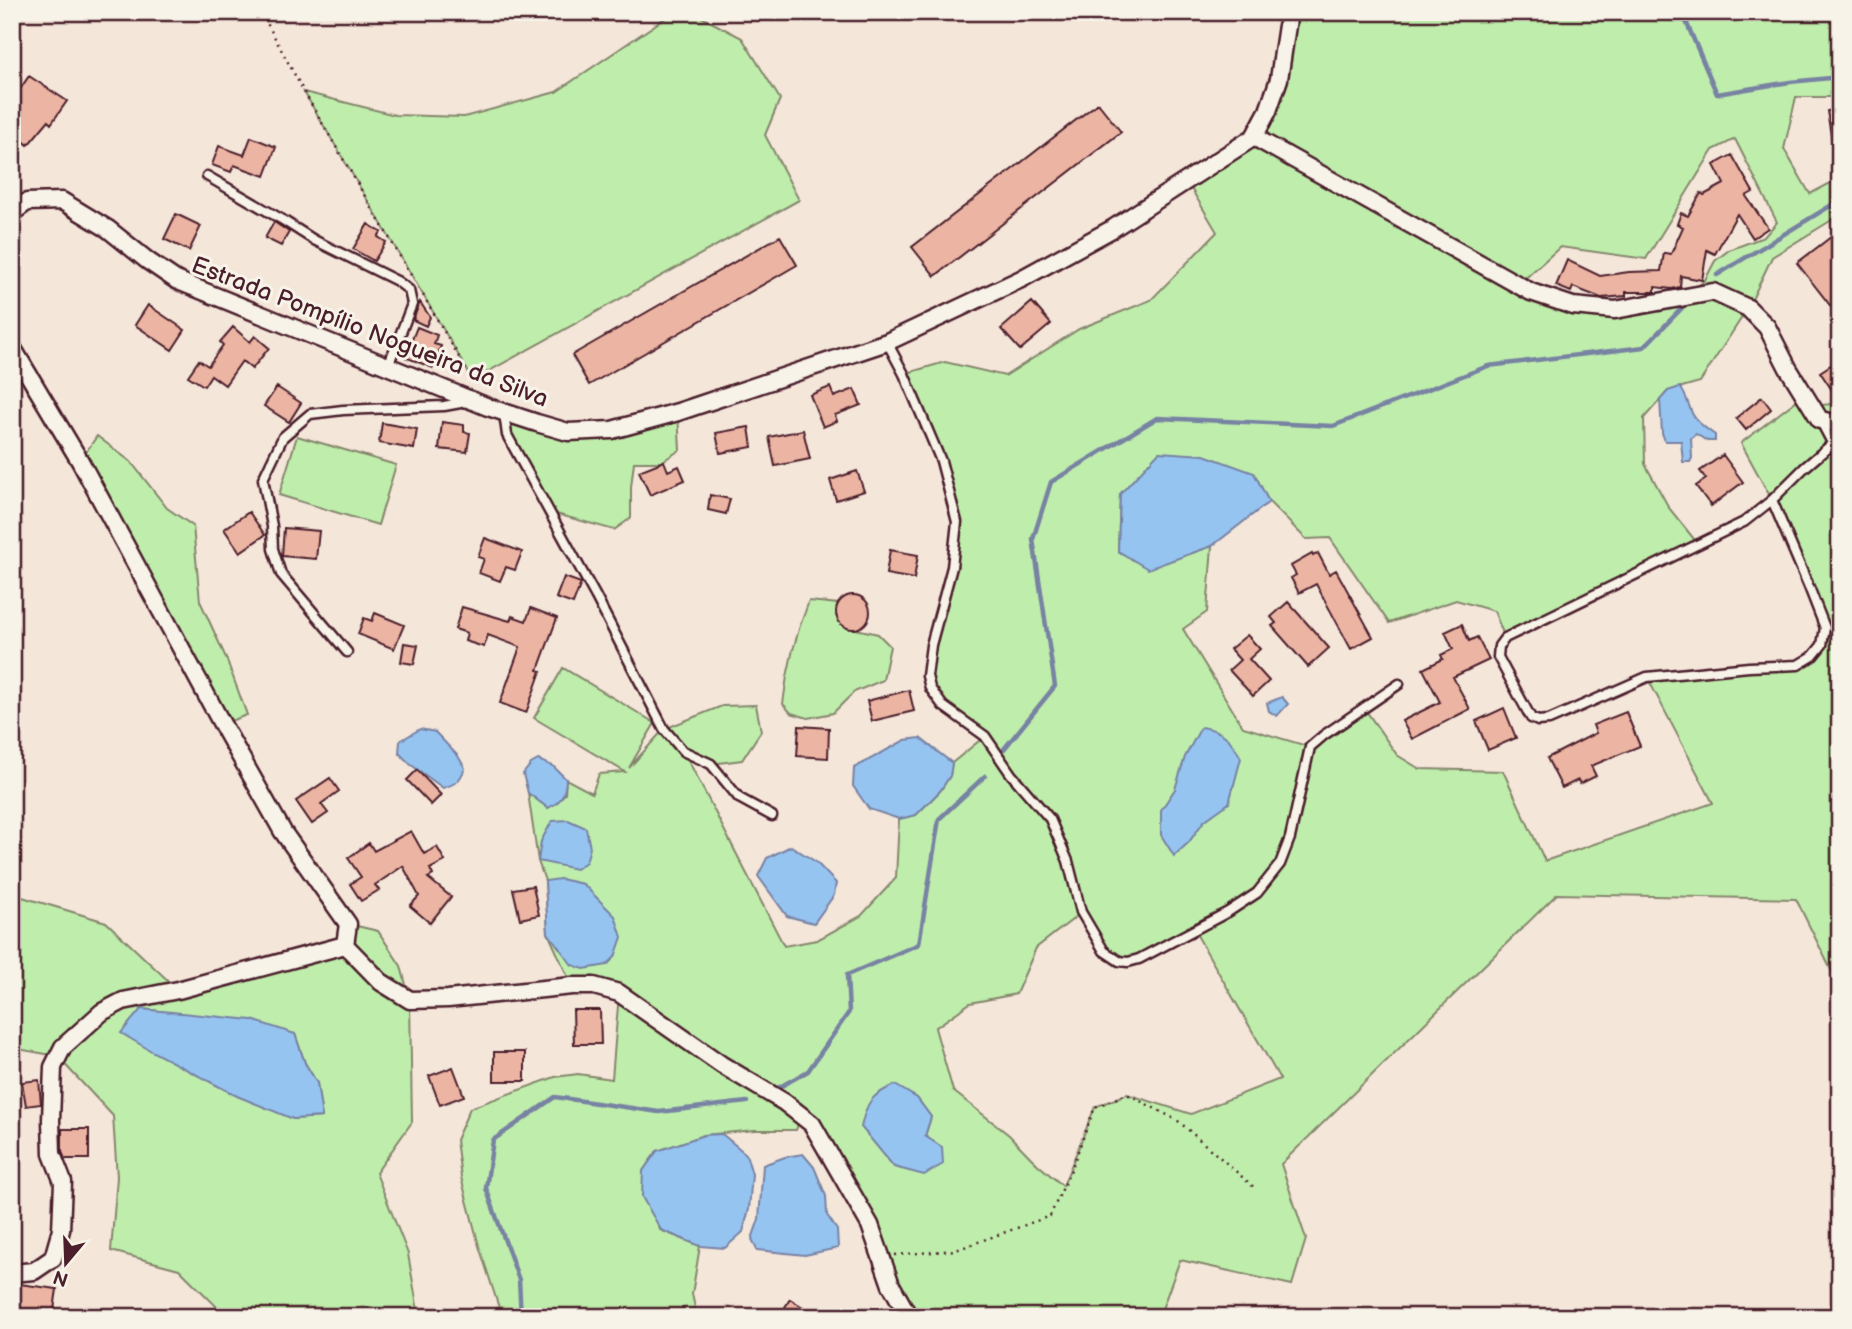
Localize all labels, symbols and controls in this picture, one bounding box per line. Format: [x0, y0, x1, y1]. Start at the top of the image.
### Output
street label: Estrada Pompílio Nogueira da Silva [188, 250, 552, 414]
north arrow [32, 1228, 102, 1298]
text: N [50, 1264, 71, 1291]

